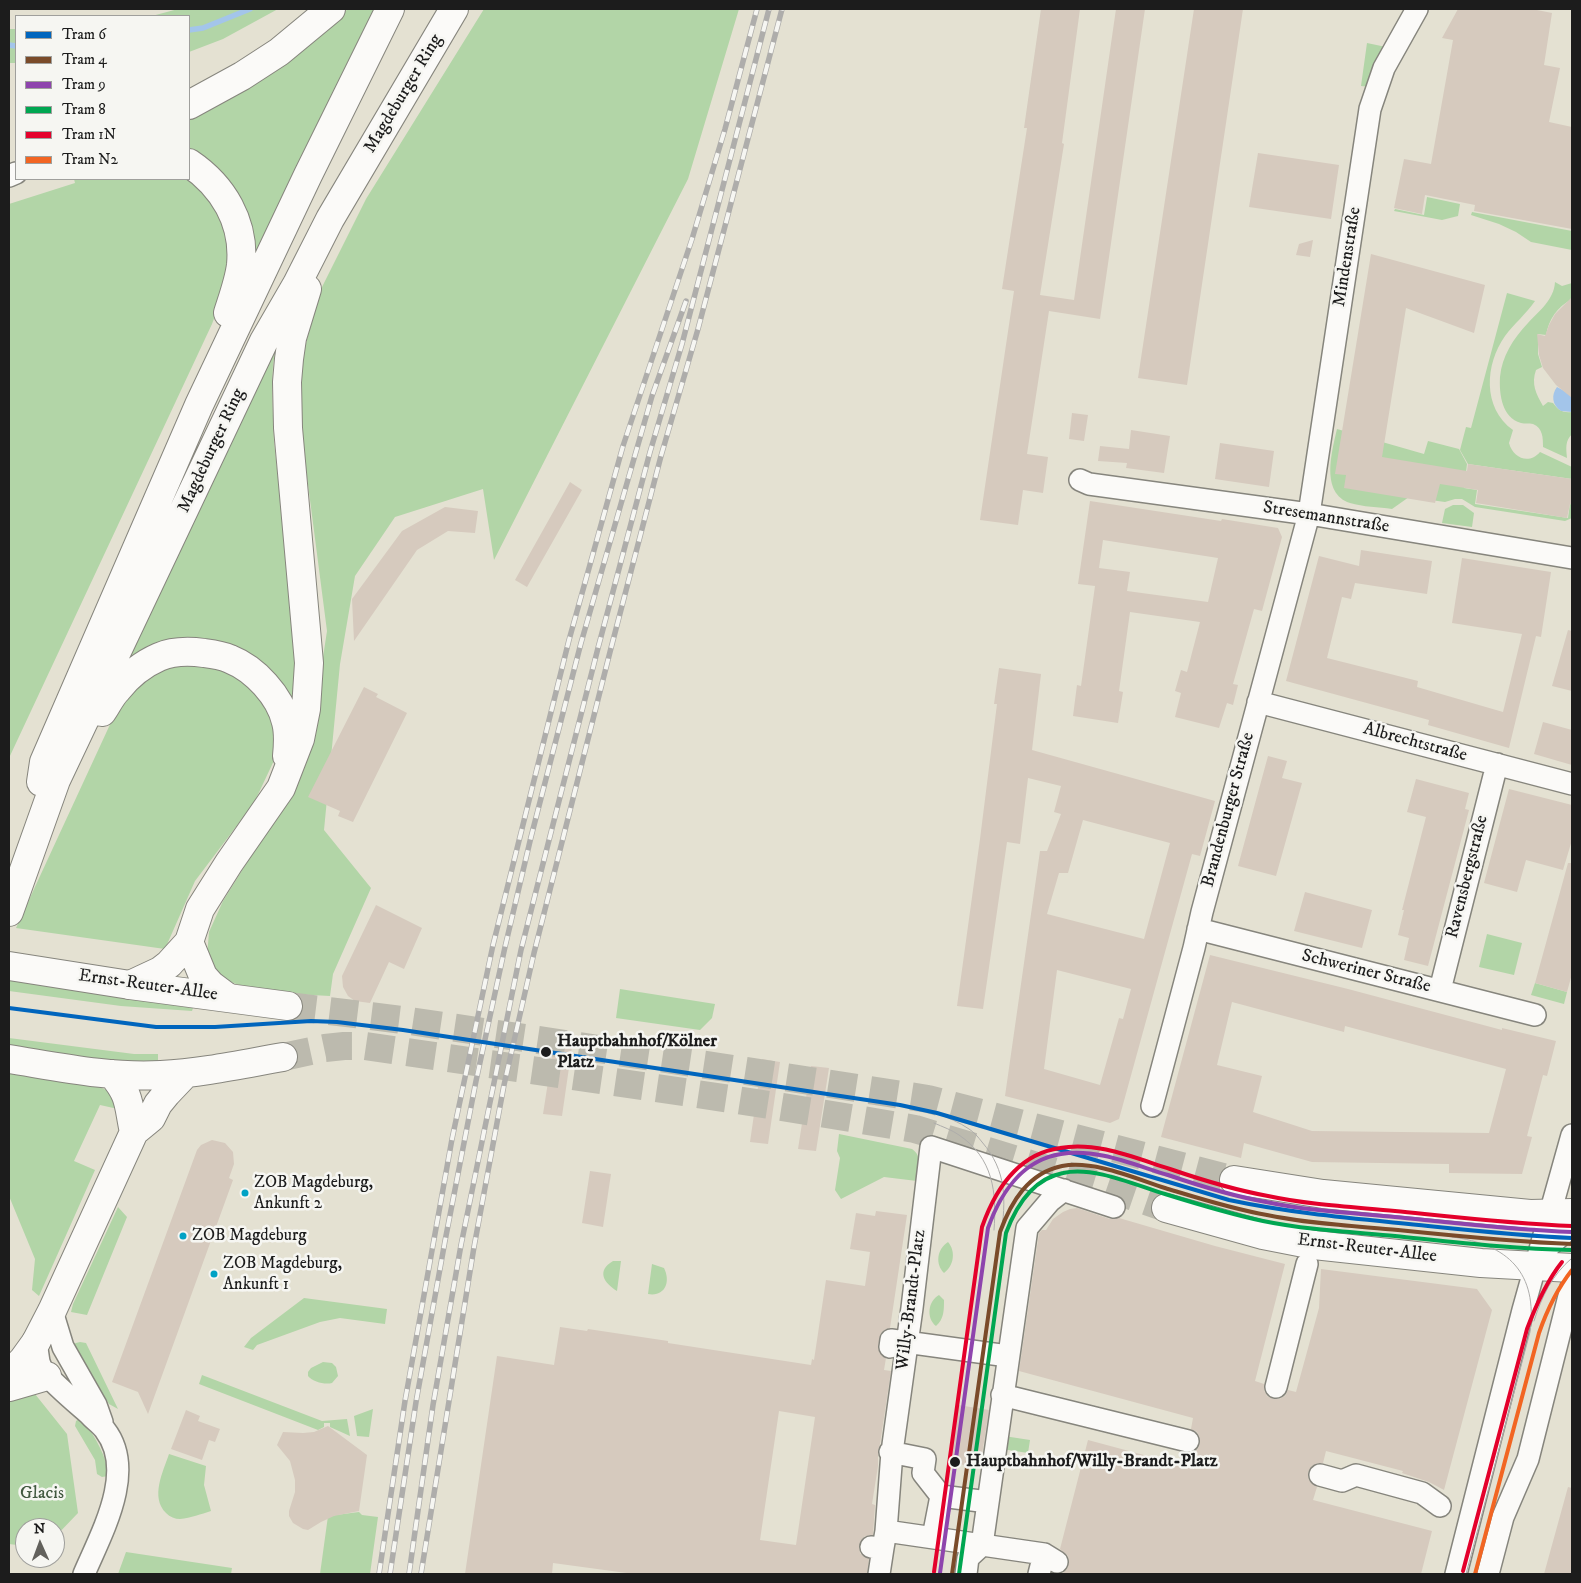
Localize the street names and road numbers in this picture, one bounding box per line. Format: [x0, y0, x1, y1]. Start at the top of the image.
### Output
street label: Magdeburger Ring [360, 31, 448, 157]
street label: Mindenstraße [1329, 206, 1367, 308]
street label: Magdeburger Ring [174, 385, 250, 517]
street label: Stresemannstraße [1261, 497, 1391, 539]
street label: Albrechtstraße [1361, 719, 1469, 767]
street label: Brandenburger Straße [1198, 730, 1260, 890]
street label: Ravensbergstraße [1442, 813, 1494, 941]
street label: Schweriner Straße [1299, 946, 1433, 998]
street label: Ernst-Reuter-Allee [77, 966, 219, 1006]
street label: Willy-Brandt-Platz [893, 1228, 931, 1372]
street label: Ernst-Reuter-Allee [1296, 1230, 1438, 1268]

